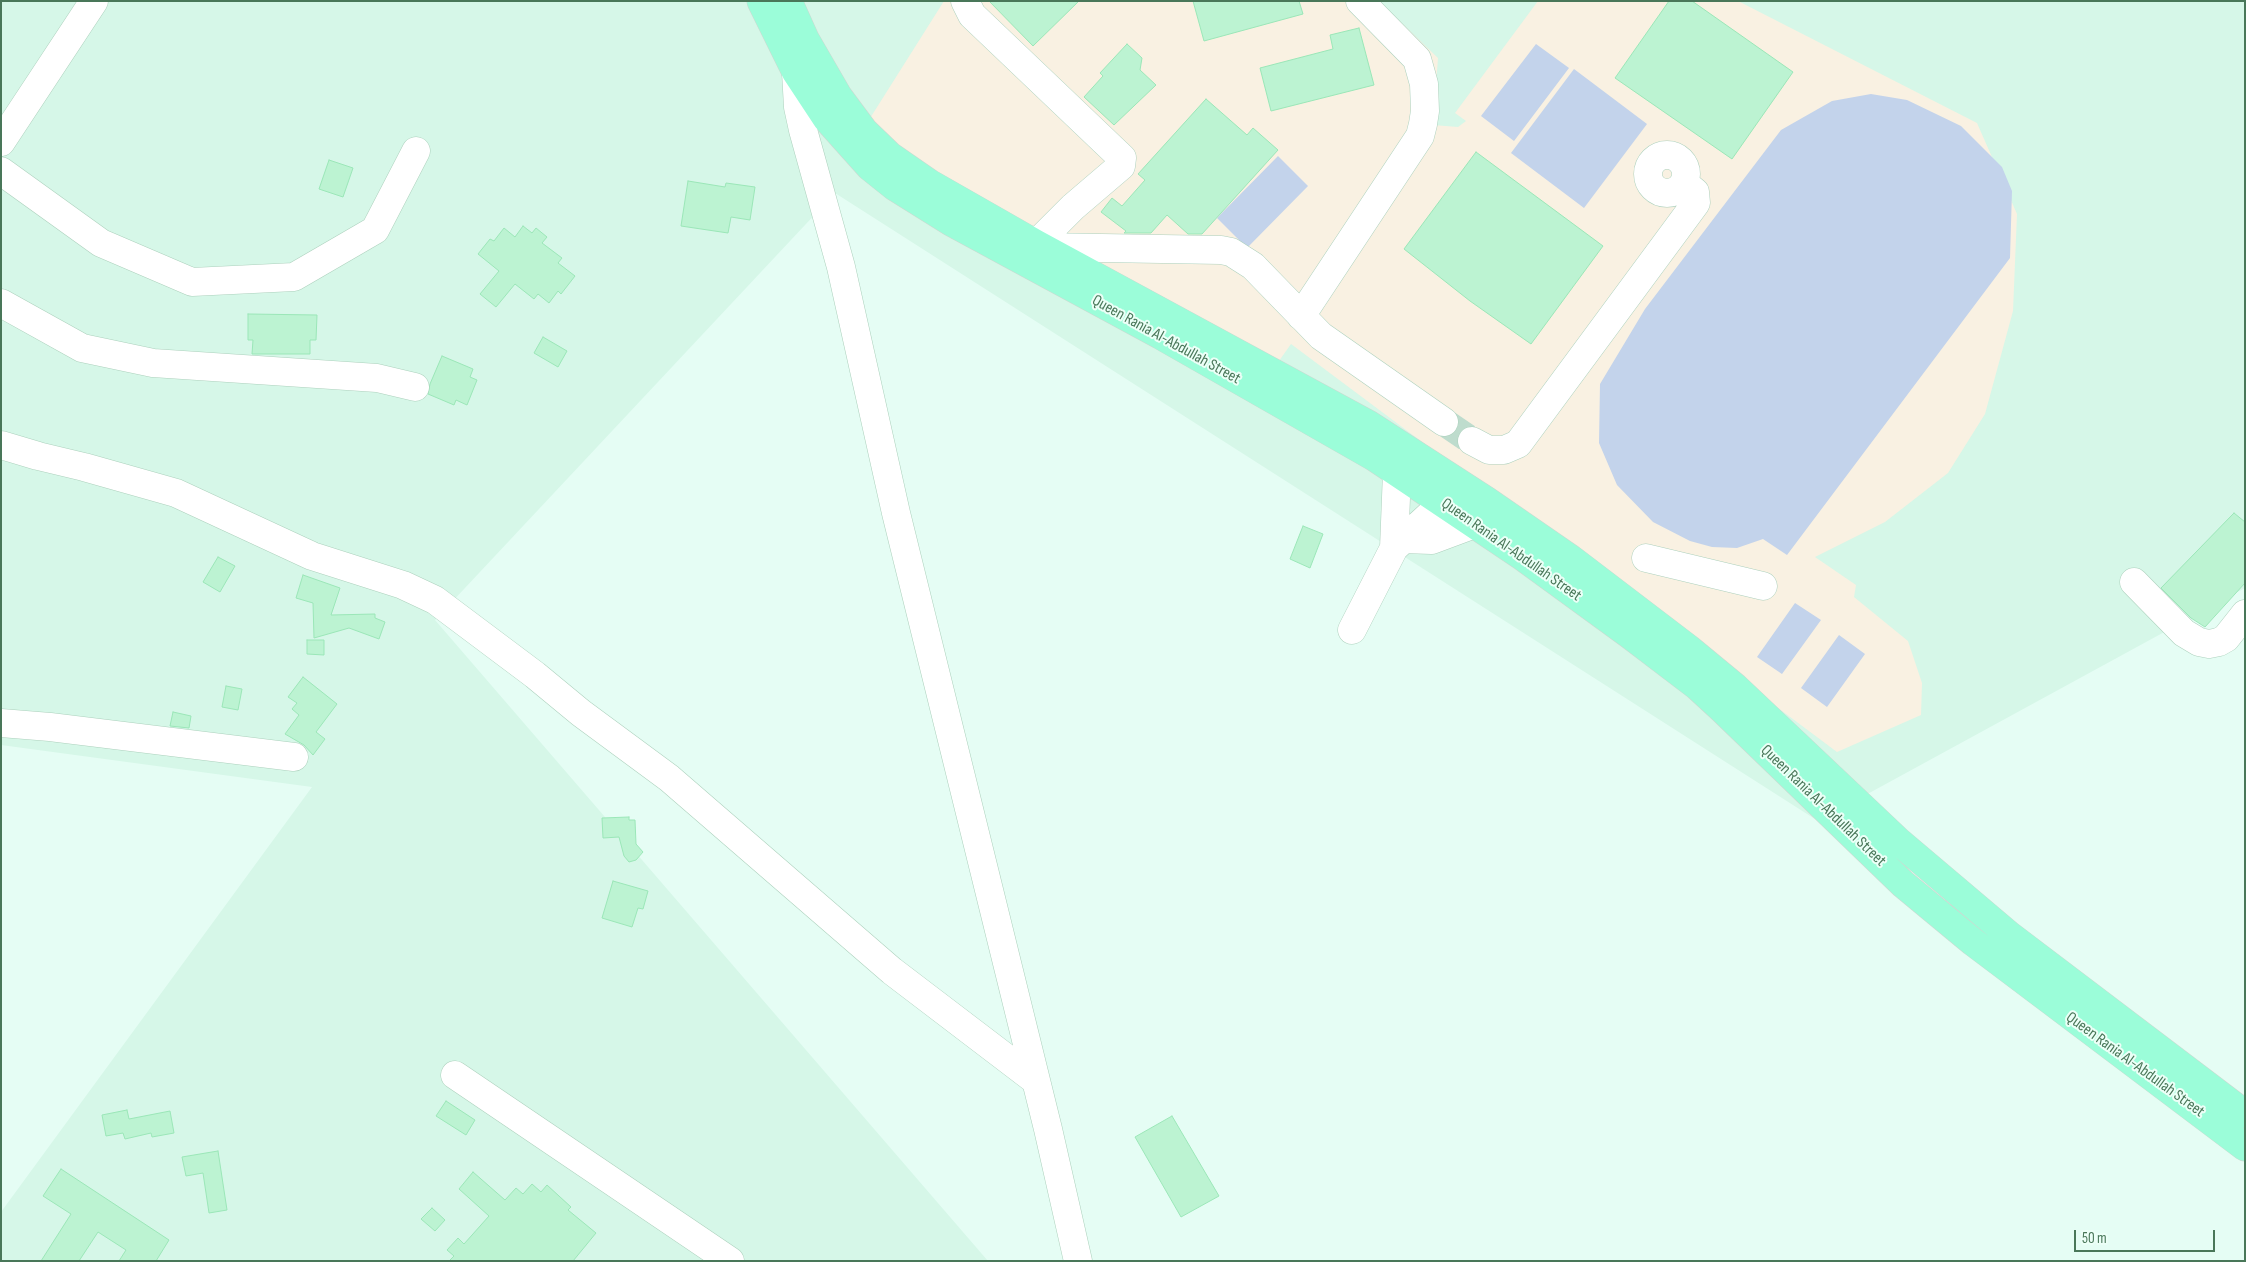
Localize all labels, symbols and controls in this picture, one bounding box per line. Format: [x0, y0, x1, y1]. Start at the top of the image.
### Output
street label: Queen Rania Al-Abdullah Street [1088, 291, 1244, 389]
street label: Queen Rania Al-Abdullah Street [1437, 494, 1585, 606]
street label: Queen Rania Al-Abdullah Street [1756, 741, 1890, 871]
street label: Queen Rania Al-Abdullah Street [2062, 1008, 2208, 1122]
scale bar [2076, 1220, 2217, 1252]
text: 50 m [2082, 1229, 2107, 1248]

